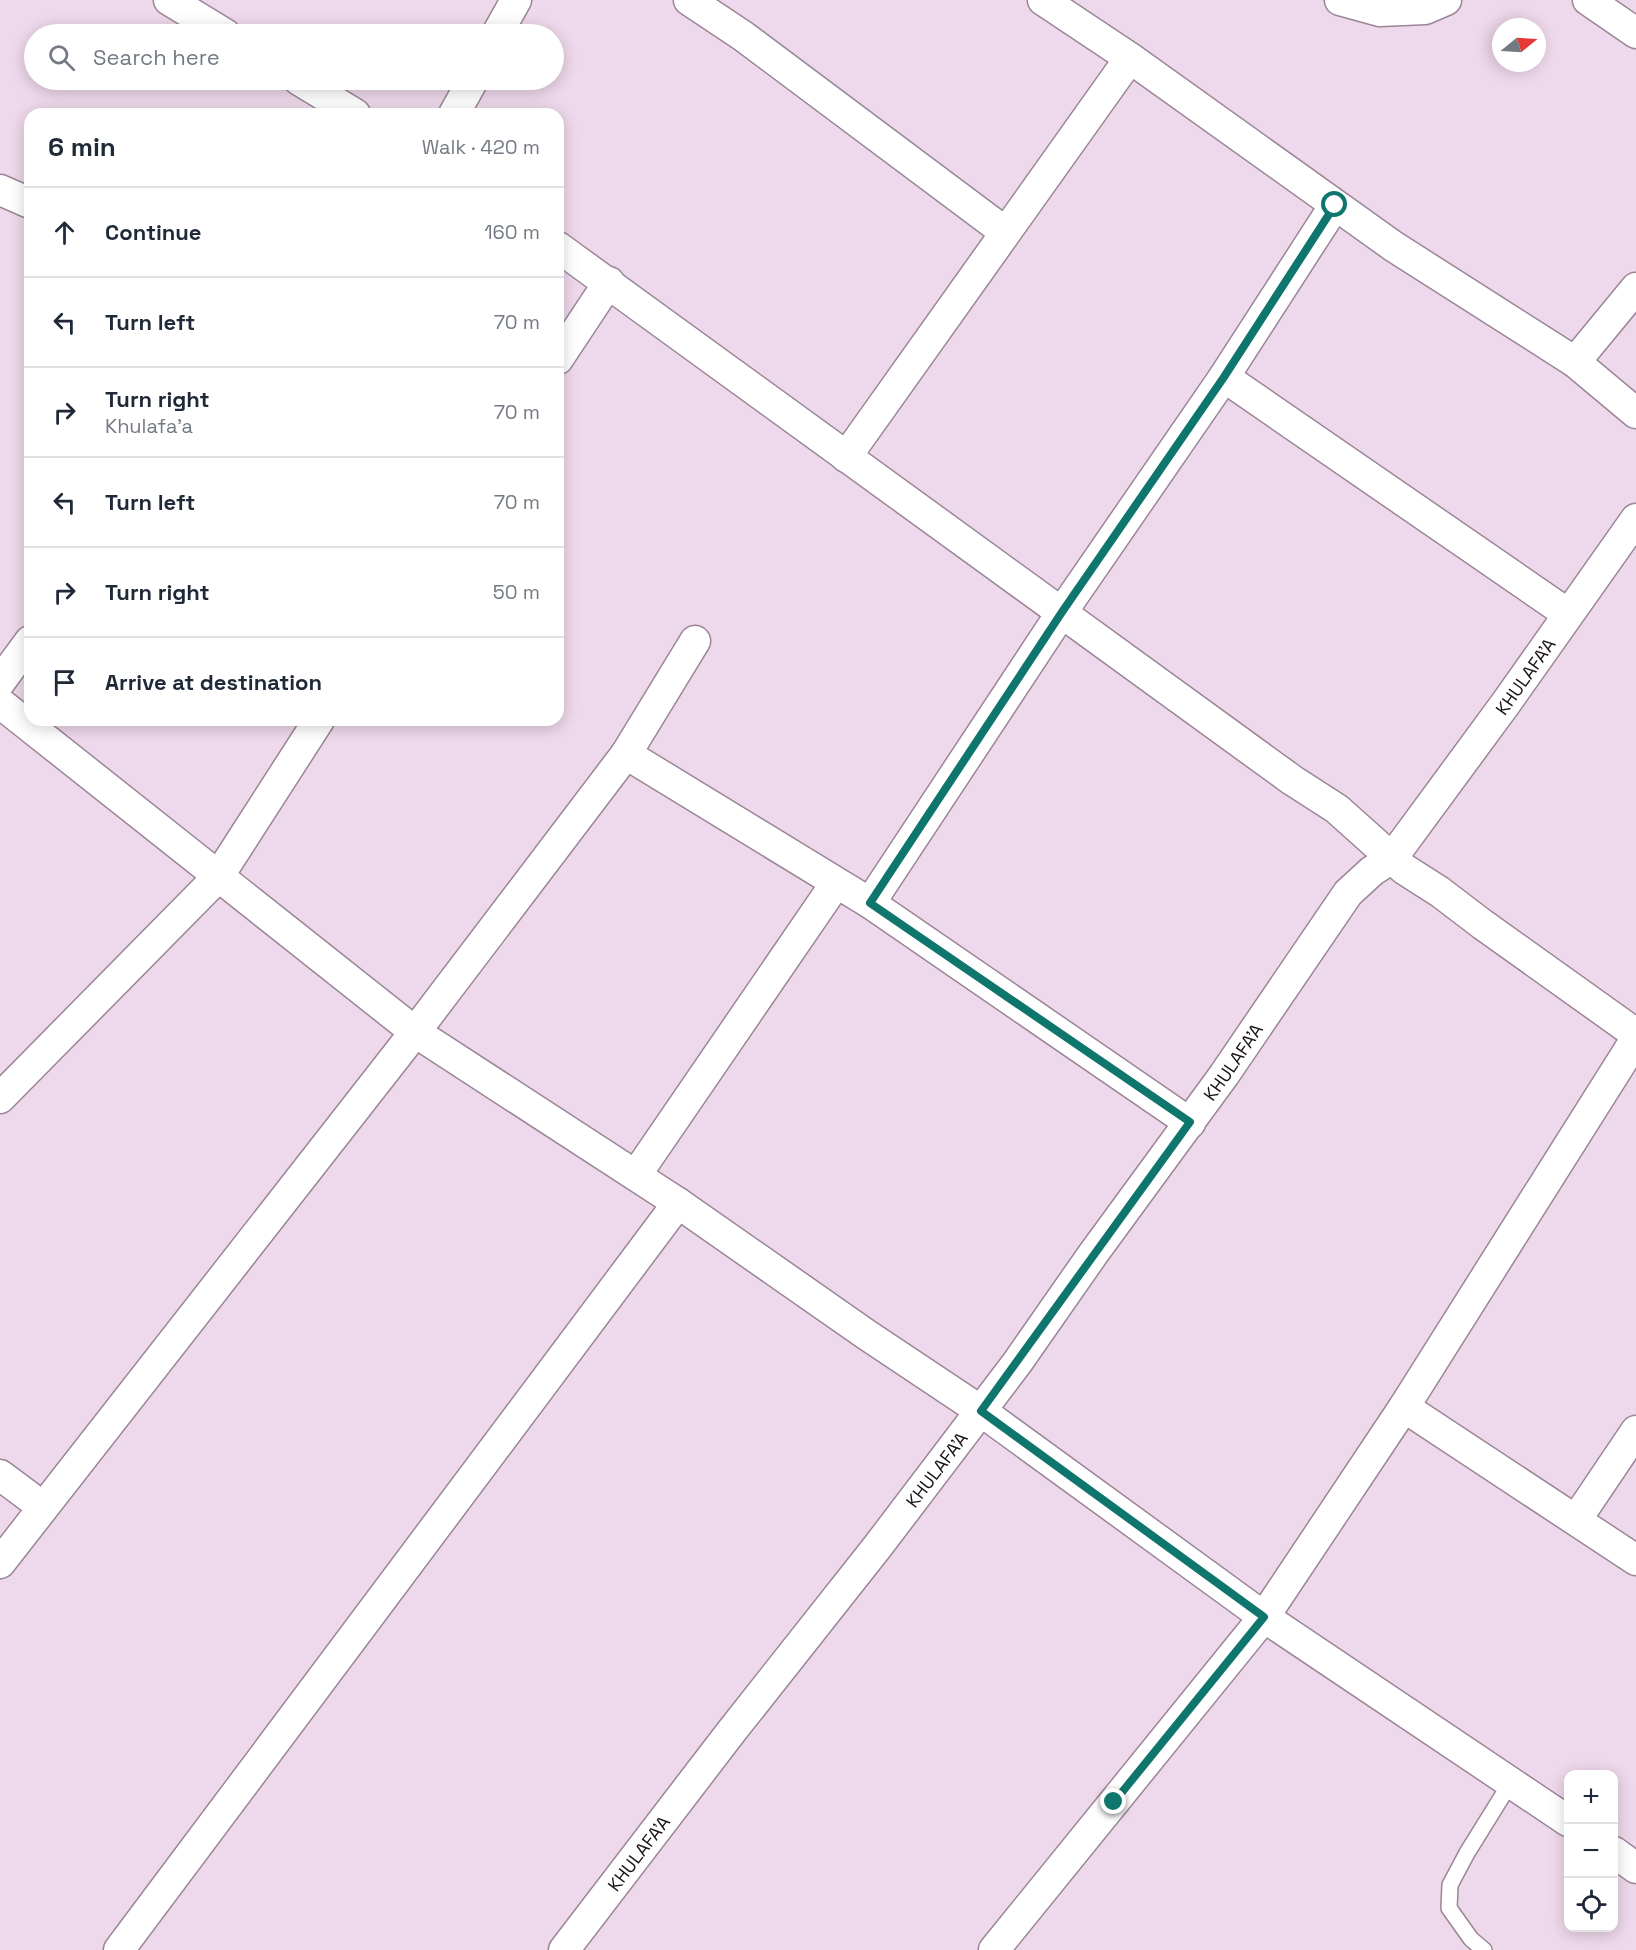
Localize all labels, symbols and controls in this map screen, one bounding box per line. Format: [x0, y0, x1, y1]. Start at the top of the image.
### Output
north arrow [1492, 18, 1546, 72]
search box [24, 24, 564, 90]
icon: search [45, 41, 78, 74]
text: Search here [93, 43, 220, 71]
text: 6 min [48, 130, 116, 164]
text: Walk · 420 m [422, 134, 540, 160]
route start [1321, 191, 1347, 217]
icon: ahead [48, 216, 81, 249]
text: Continue [105, 218, 201, 246]
text: 160 m [484, 219, 540, 245]
icon: left [48, 306, 81, 339]
text: Turn left [105, 308, 195, 336]
text: 70 m [494, 309, 540, 335]
text: Turn right [105, 385, 210, 413]
icon: right [48, 396, 81, 429]
text: 70 m [494, 399, 540, 425]
text: Khulafa'a [105, 413, 193, 439]
icon: left [48, 486, 81, 519]
text: Turn left [105, 488, 195, 516]
text: 70 m [494, 489, 540, 515]
icon: right [48, 576, 81, 609]
text: Turn right [105, 578, 210, 606]
text: 50 m [493, 579, 540, 605]
street label: KHULAFA'A [1490, 633, 1560, 719]
icon: arrive [48, 666, 81, 699]
text: Arrive at destination [105, 668, 322, 696]
street label: KHULAFA'A [1198, 1019, 1267, 1105]
street label: KHULAFA'A [900, 1427, 972, 1512]
map controls [1564, 1770, 1618, 1932]
button: + [1564, 1770, 1618, 1824]
route end [1100, 1788, 1126, 1814]
street label: KHULAFA'A [602, 1811, 674, 1895]
button: − [1564, 1824, 1618, 1878]
button: locate [1564, 1878, 1618, 1932]

